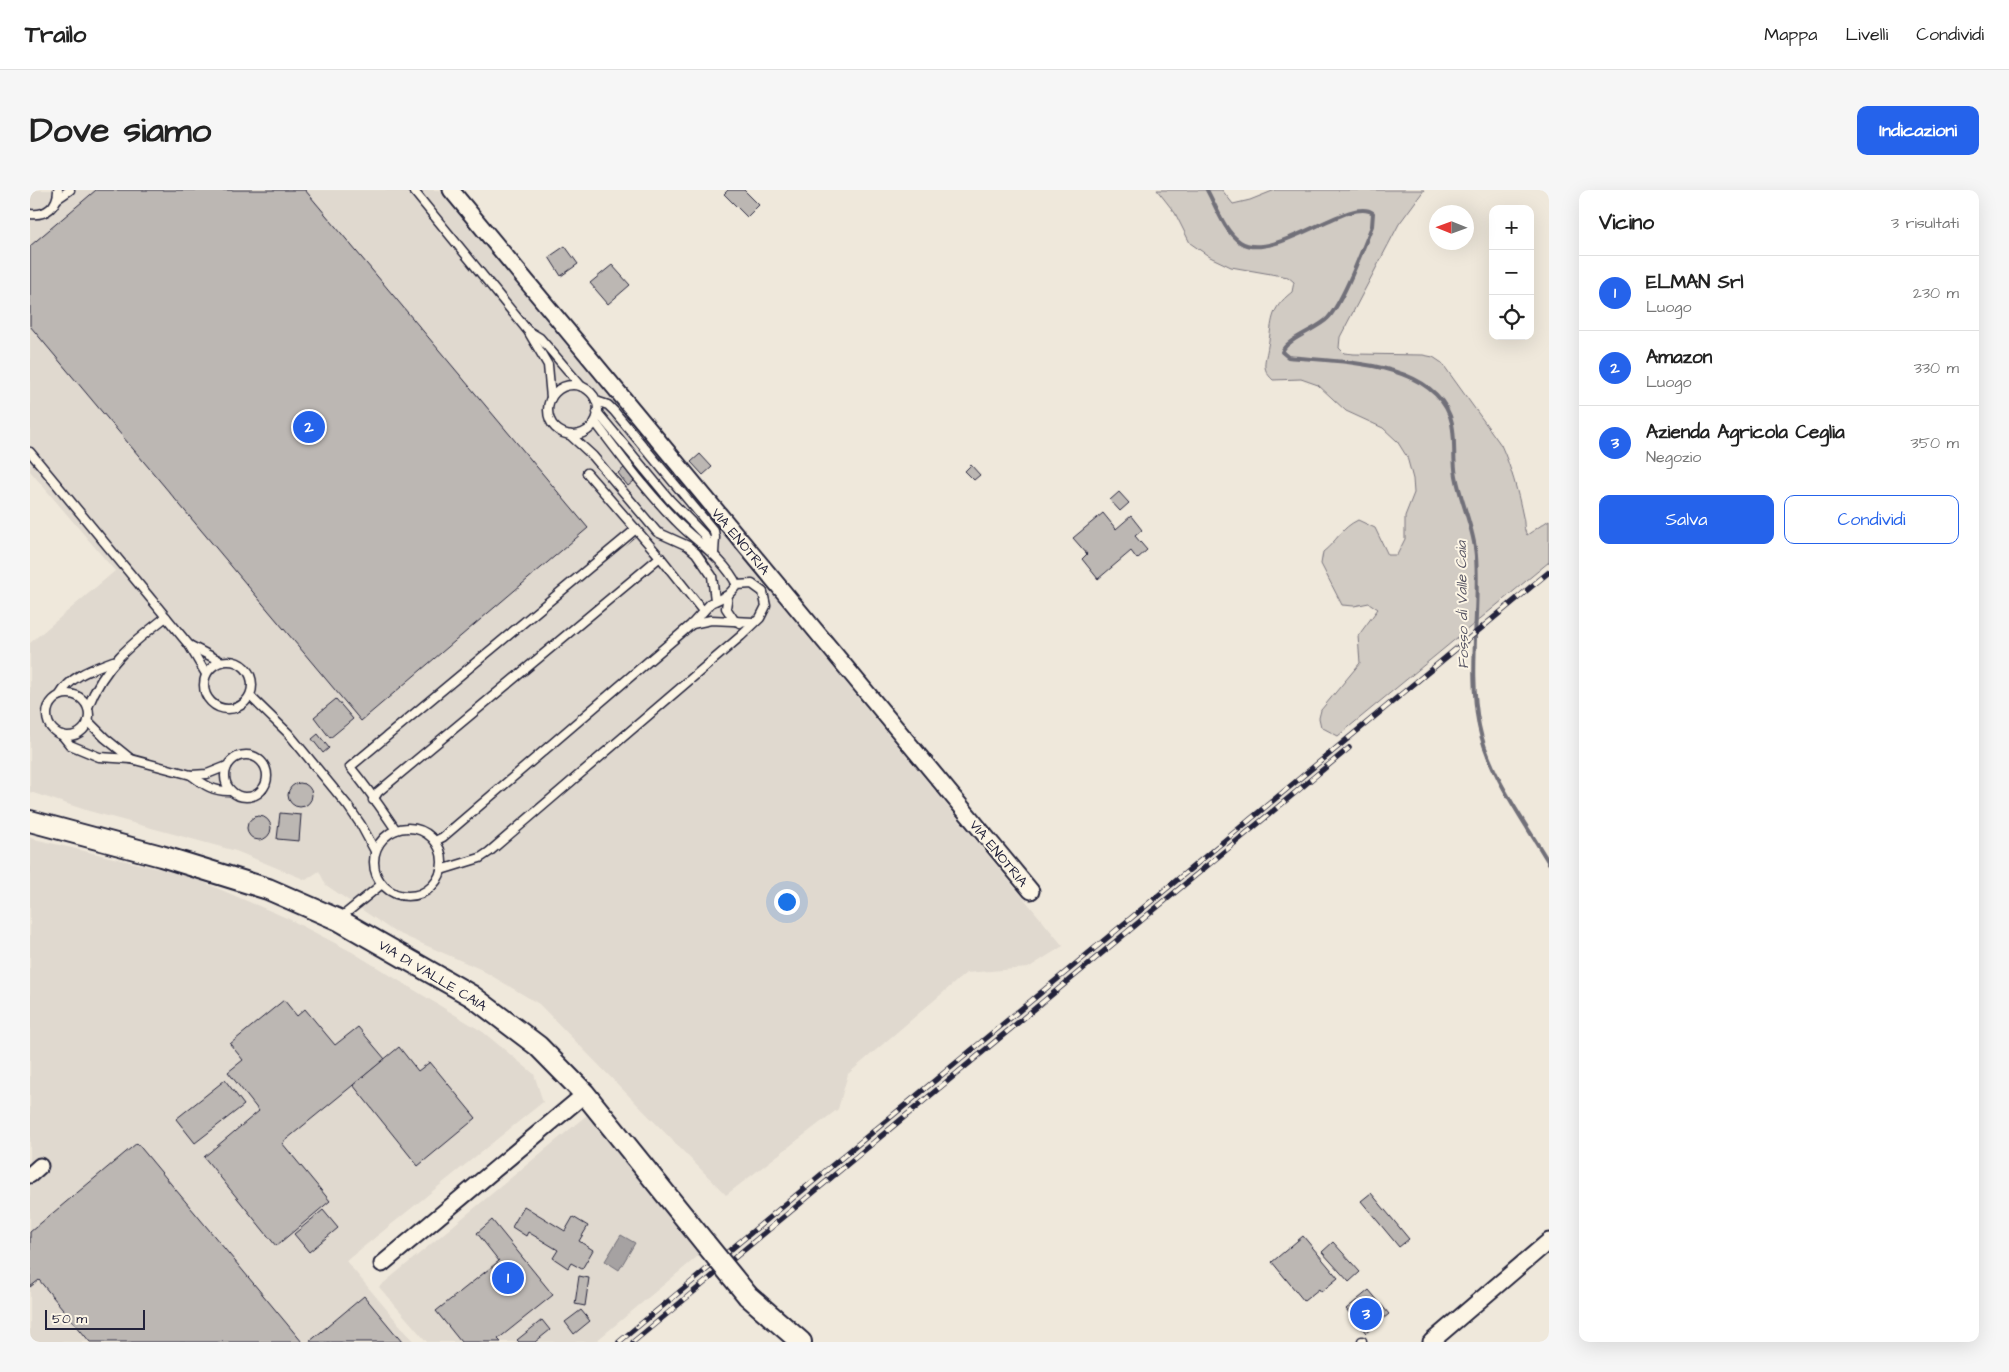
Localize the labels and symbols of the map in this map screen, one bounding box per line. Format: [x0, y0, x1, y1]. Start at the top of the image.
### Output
north arrow [1429, 205, 1474, 250]
pin: 2 [293, 408, 325, 446]
street label: VIA ENOTRIA [706, 504, 774, 579]
water label: Fosso di Valle Caia [1451, 539, 1474, 669]
street label: VIA ENOTRIA [964, 816, 1032, 891]
your location [774, 889, 800, 915]
street label: VIA DI VALLE CAIA [375, 936, 490, 1016]
pin: 1 [492, 1259, 524, 1297]
pin: 3 [1350, 1295, 1382, 1333]
scale bar [45, 1307, 145, 1330]

